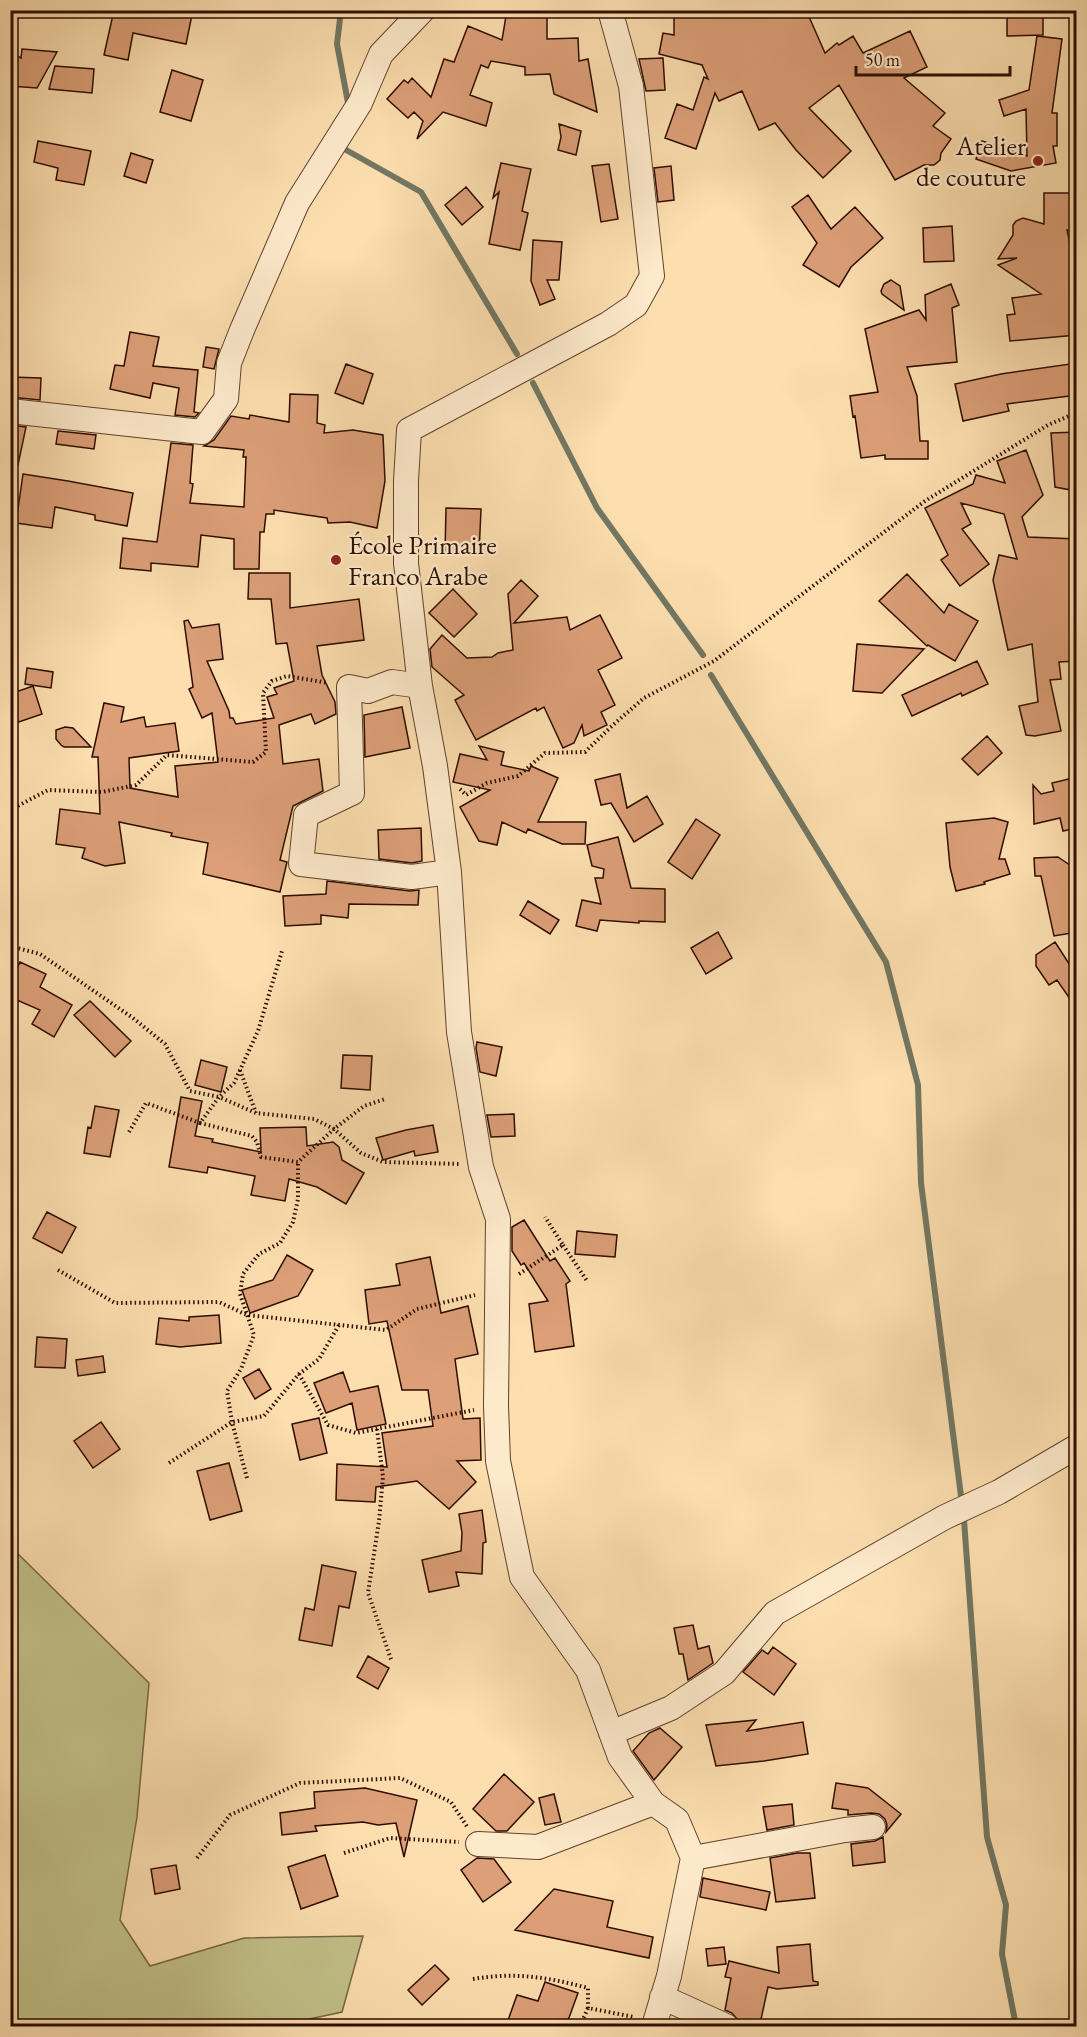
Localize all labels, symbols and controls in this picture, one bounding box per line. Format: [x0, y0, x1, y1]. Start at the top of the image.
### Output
scale bar [856, 39, 1010, 77]
text: 50 m [865, 48, 900, 71]
place label: Atelier de couture [916, 128, 1026, 194]
marker: Atelier de couture [1031, 154, 1045, 168]
place label: École Primaire Franco Arabe [348, 527, 497, 593]
marker: École Primaire Franco Arabe [329, 553, 343, 567]

